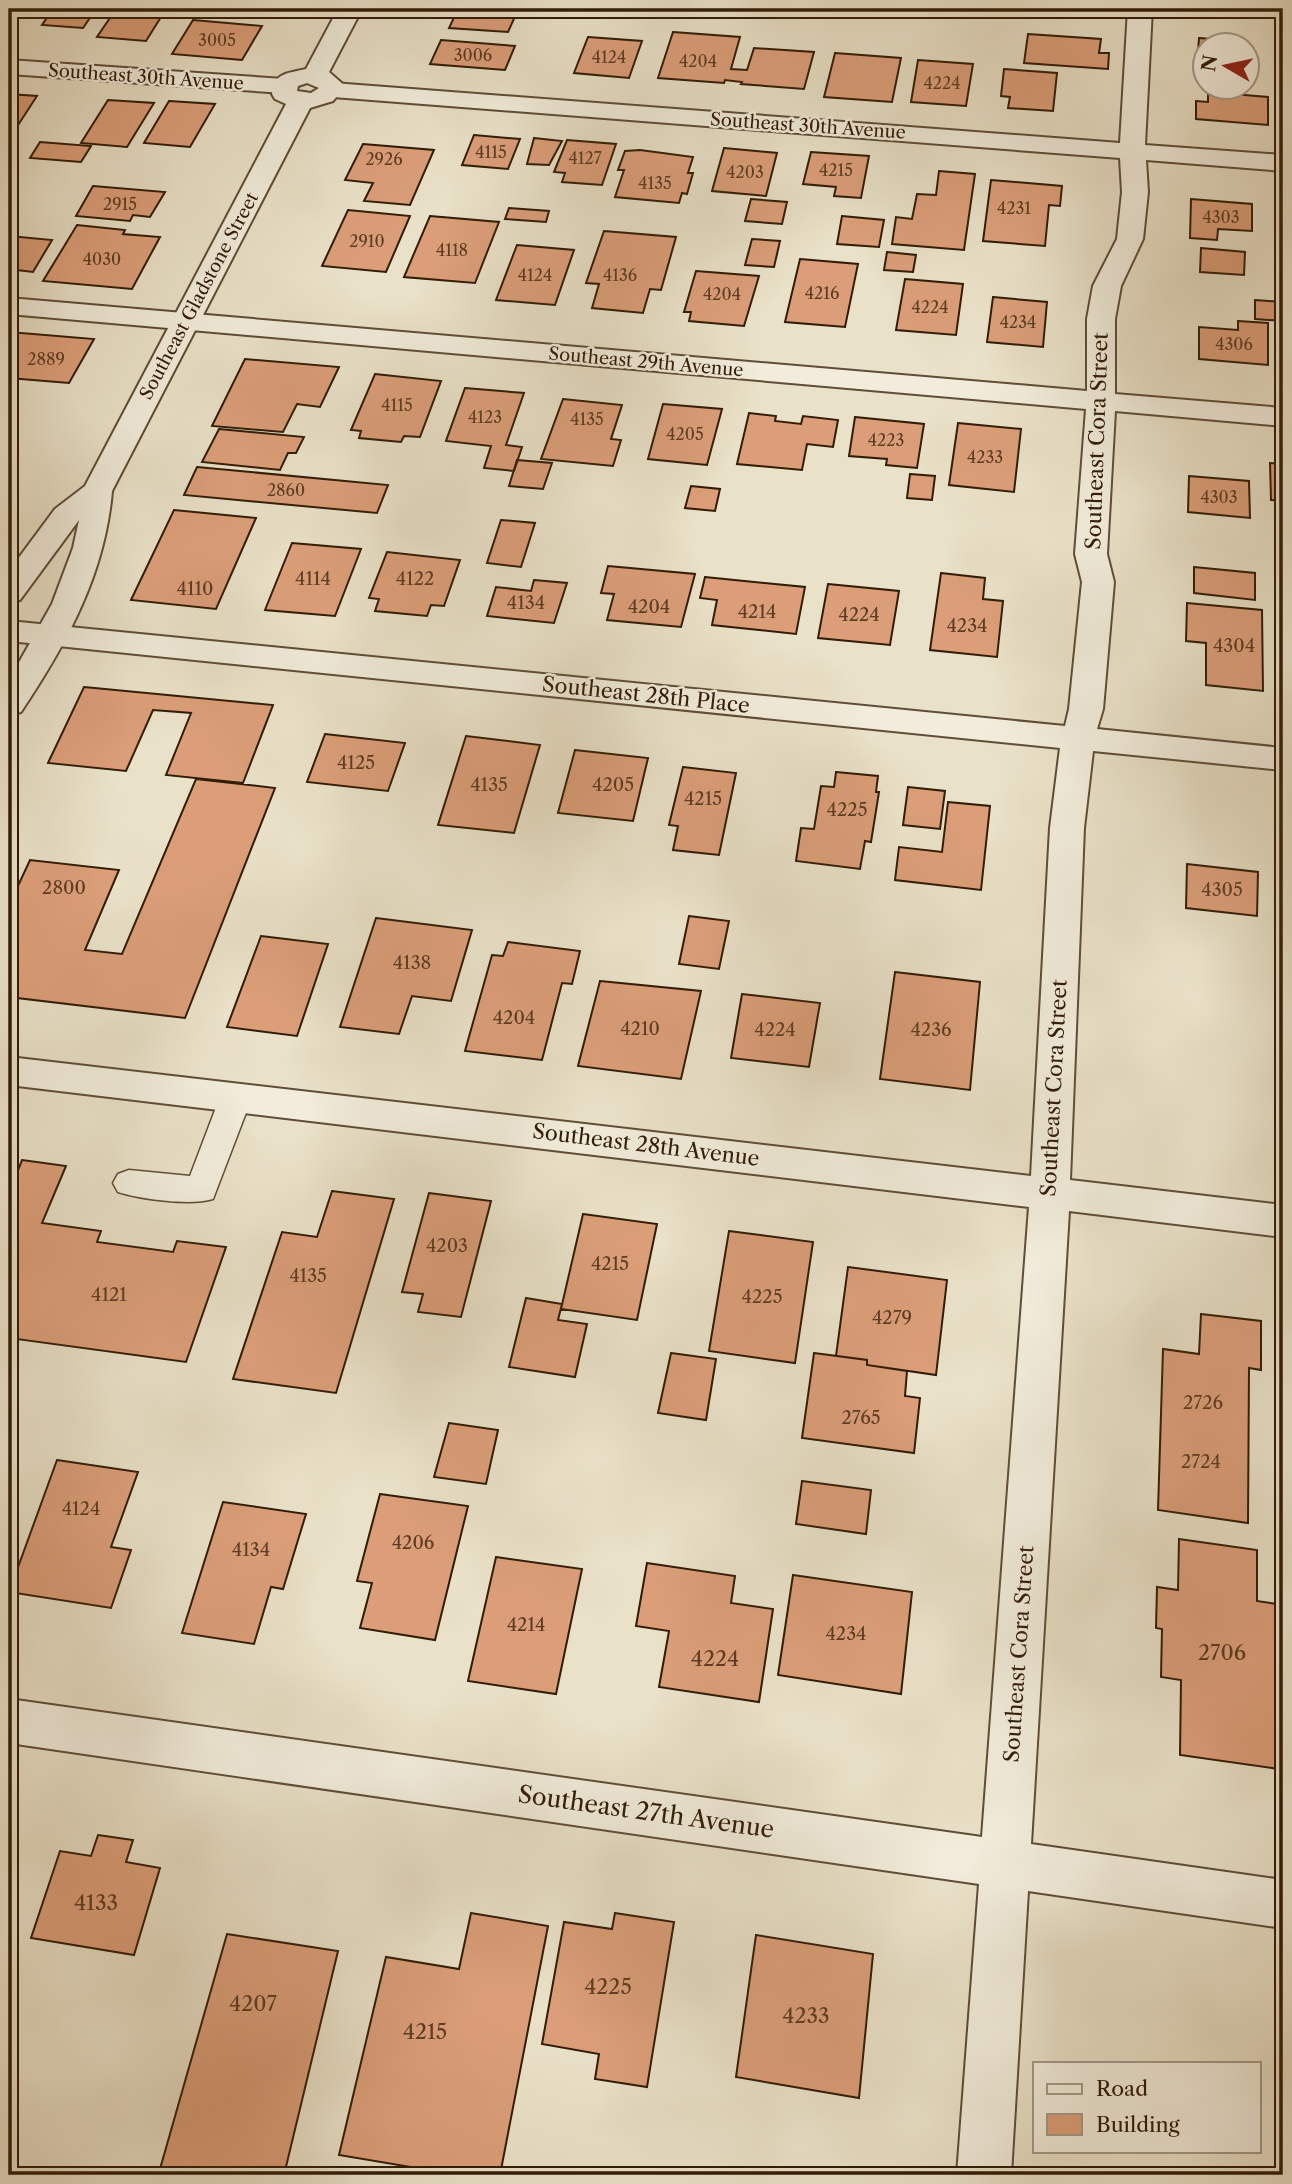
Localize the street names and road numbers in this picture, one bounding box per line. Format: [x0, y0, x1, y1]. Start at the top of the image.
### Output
street label: Southeast 30th Avenue [47, 59, 245, 95]
street label: Southeast 30th Avenue [709, 108, 907, 144]
street label: Southeast Gladstone Street [135, 188, 263, 403]
street label: Southeast Cora Street [1080, 331, 1113, 550]
street label: Southeast 29th Avenue [548, 343, 744, 381]
street label: Southeast 28th Place [541, 671, 751, 718]
street label: Southeast Cora Street [1035, 978, 1072, 1197]
street label: Southeast 28th Avenue [531, 1118, 761, 1171]
street label: Southeast Cora Street [998, 1544, 1039, 1763]
street label: Southeast 27th Avenue [516, 1779, 776, 1844]

